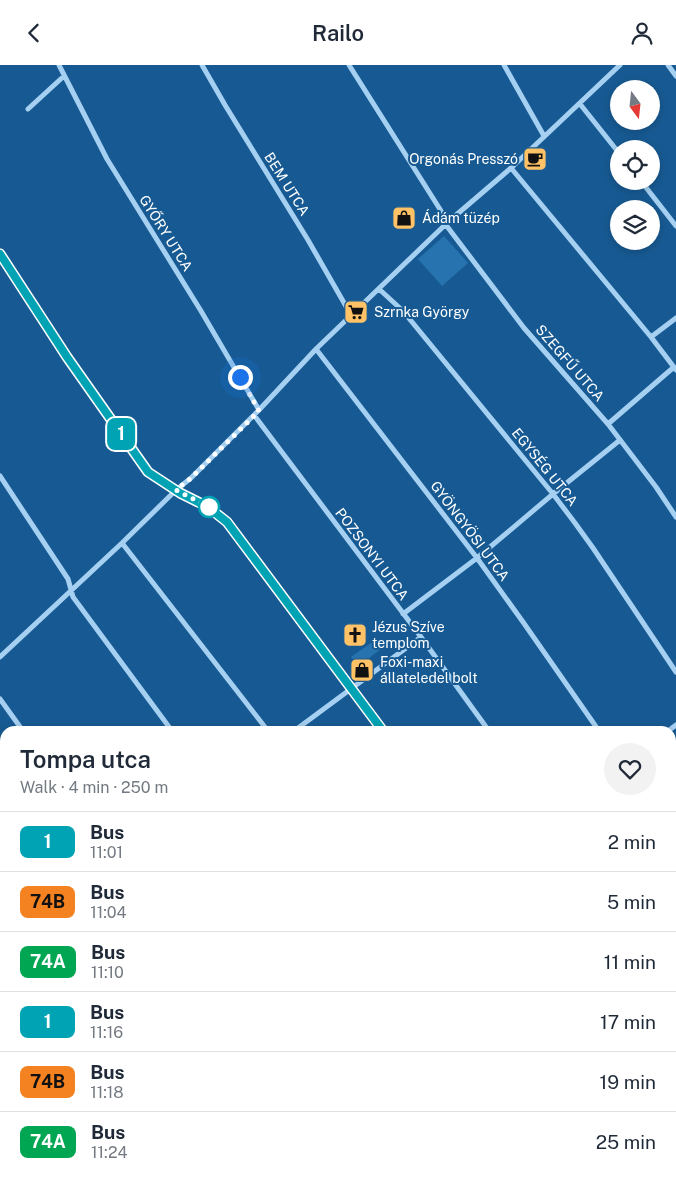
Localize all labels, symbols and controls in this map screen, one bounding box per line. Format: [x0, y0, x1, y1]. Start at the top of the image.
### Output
icon: back [20, 19, 48, 47]
icon: person [628, 19, 656, 47]
text: Railo [312, 20, 364, 46]
north arrow [610, 80, 660, 130]
map controls [610, 80, 660, 250]
button: locate [610, 140, 660, 190]
cafe icon: Orgonás Presszó [522, 146, 548, 172]
street label: BEM UTCA [261, 149, 313, 219]
place label: Orgonás Presszó [409, 151, 518, 167]
street label: GYŐRY UTCA [136, 191, 197, 274]
button: layers [610, 200, 660, 250]
shop icon: Ádám tüzép [391, 205, 417, 231]
place label: Ádám tüzép [422, 209, 500, 226]
supermarket icon: Szrnka György [343, 299, 369, 325]
place label: Szrnka György [374, 304, 470, 320]
street label: SZEGFŰ UTCA [532, 320, 609, 405]
your location [228, 365, 253, 390]
line badge: 1 [105, 418, 137, 450]
text: 1 [117, 423, 125, 444]
street label: EGYSÉG UTCA [509, 424, 582, 509]
street label: GYÖNGYÖSI UTCA [427, 477, 514, 584]
unlabelled marker [198, 496, 220, 518]
street label: POZSONYI UTCA [332, 505, 412, 603]
place label: Jézus Szíve templom [372, 619, 445, 651]
church icon: Jézus Szíve templom [342, 622, 368, 648]
place label: Foxi-maxi állateledel bolt [380, 654, 478, 686]
shop icon: Foxi-maxi állateledel bolt [349, 657, 375, 683]
button: heart [604, 743, 656, 795]
text: Tompa utca [20, 745, 151, 773]
text: Walk · 4 min · 250 m [20, 778, 168, 797]
text: Bus [90, 821, 124, 843]
text: 1 [44, 831, 51, 852]
text: 2 min [608, 831, 656, 853]
text: 11:01 [90, 843, 123, 862]
text: Bus [90, 881, 125, 903]
text: 74B [30, 891, 65, 912]
text: 5 min [607, 891, 656, 913]
text: 11:04 [90, 903, 127, 922]
text: Bus [91, 941, 125, 963]
text: 74A [30, 951, 66, 972]
text: 11 min [604, 951, 656, 973]
text: 11:10 [91, 963, 124, 982]
text: Bus [90, 1001, 124, 1023]
text: 1 [44, 1011, 51, 1032]
text: 17 min [600, 1011, 656, 1033]
text: 11:16 [90, 1023, 123, 1042]
text: Bus [90, 1061, 125, 1083]
text: 74B [30, 1071, 65, 1092]
text: 19 min [600, 1071, 656, 1093]
text: 11:18 [90, 1083, 124, 1102]
text: Bus [91, 1121, 125, 1143]
text: 74A [30, 1131, 66, 1152]
text: 25 min [596, 1131, 656, 1153]
text: 11:24 [91, 1143, 127, 1162]

